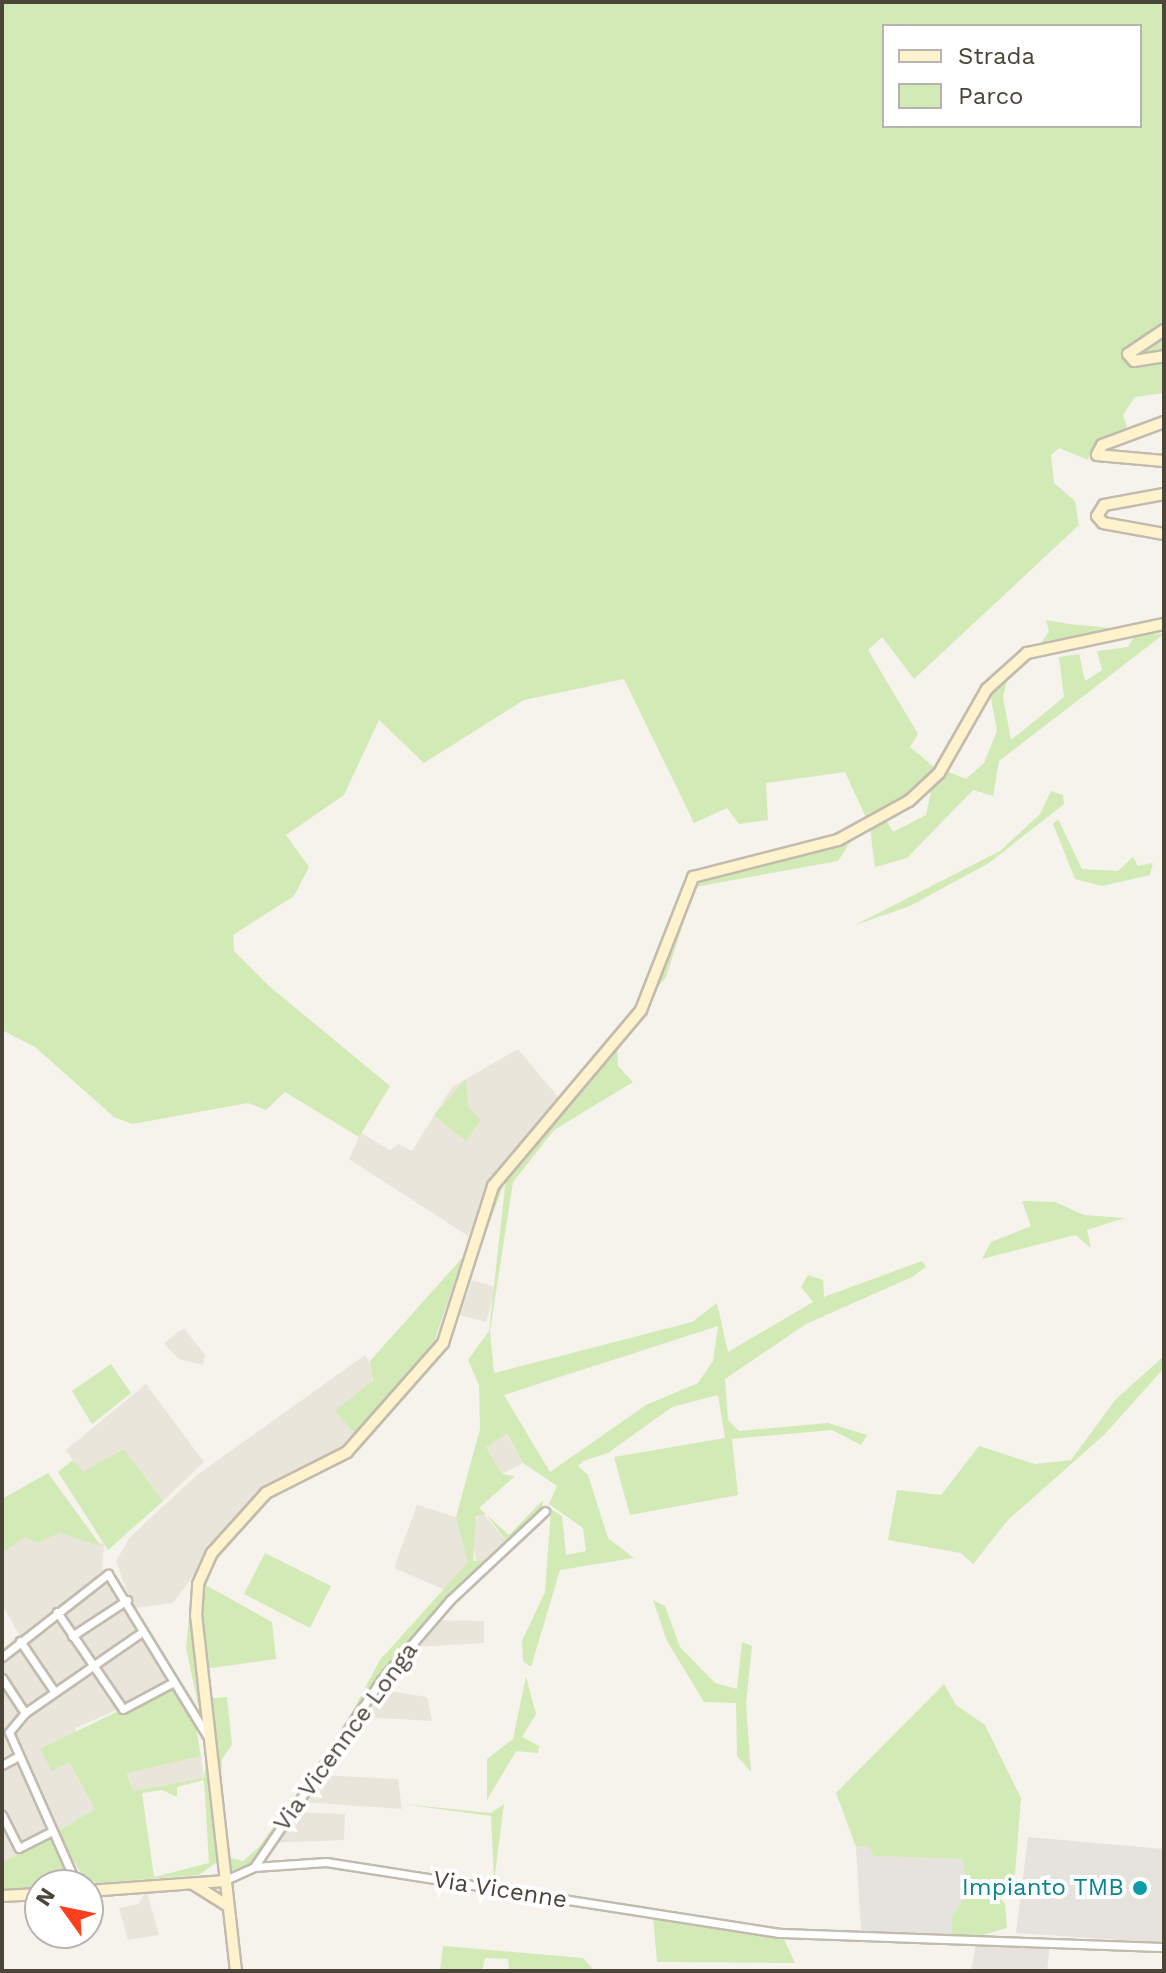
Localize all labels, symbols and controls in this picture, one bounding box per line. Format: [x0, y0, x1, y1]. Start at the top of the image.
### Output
legend [882, 24, 1142, 128]
text: Strada [958, 42, 1035, 70]
text: Parco [958, 82, 1023, 110]
street label: Via Vicennce Longa [267, 1636, 425, 1838]
street label: Via Vicenne [430, 1865, 570, 1915]
north arrow [24, 1869, 104, 1949]
place label: Impianto TMB [961, 1874, 1124, 1902]
marker: Impianto TMB [1131, 1879, 1149, 1897]
text: N [30, 1883, 60, 1910]

